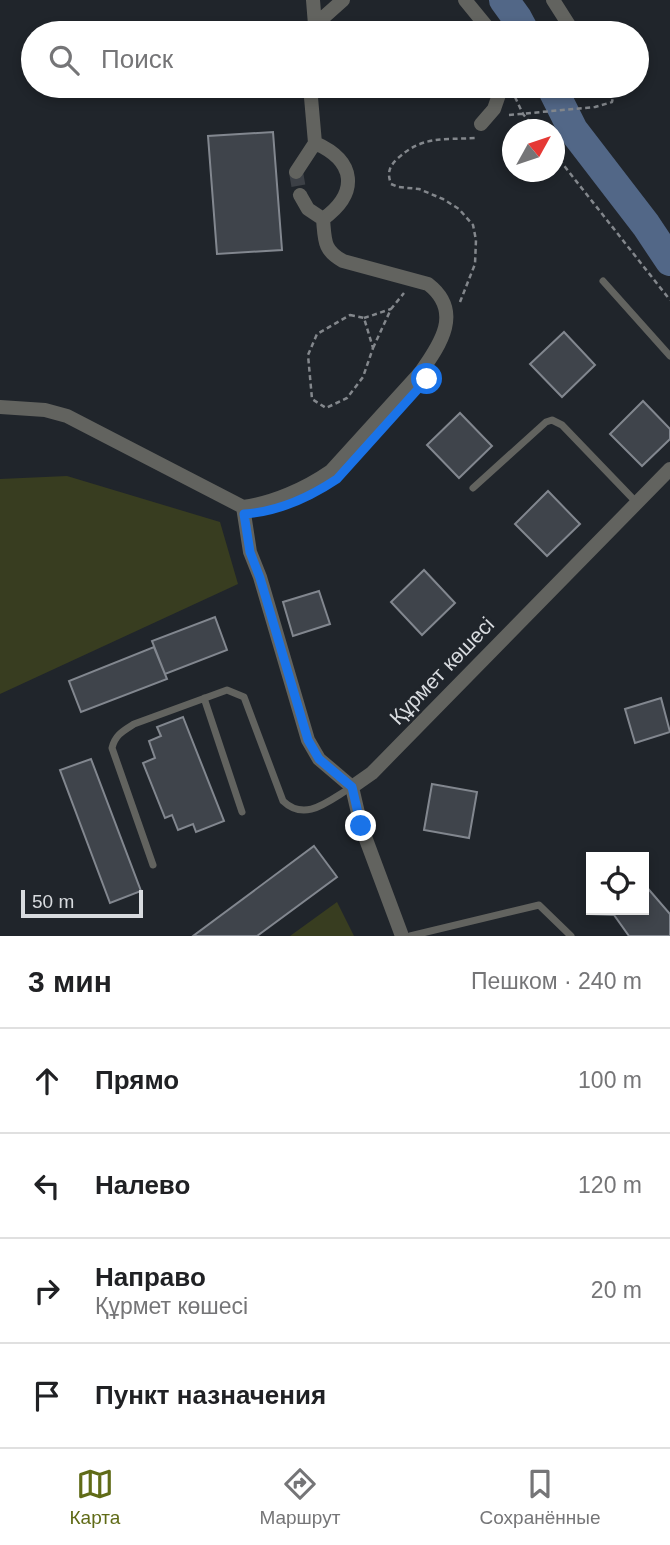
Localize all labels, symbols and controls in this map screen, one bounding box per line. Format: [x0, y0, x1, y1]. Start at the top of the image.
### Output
search box [21, 21, 649, 98]
icon: search [45, 41, 83, 79]
text: Поиск [101, 44, 173, 74]
north arrow [502, 119, 565, 182]
route start [411, 363, 442, 394]
street label: Құрмет көшесі [385, 612, 498, 729]
route end [345, 810, 376, 841]
map controls [586, 852, 649, 915]
button: locate [586, 852, 649, 915]
scale bar [21, 887, 144, 919]
text: 50 m [32, 891, 74, 912]
text: 3 мин [28, 965, 112, 998]
text: Пешком · 240 m [471, 968, 642, 994]
icon: ahead [28, 1062, 66, 1100]
text: Прямо [95, 1065, 179, 1095]
text: 100 m [578, 1067, 642, 1093]
icon: left [28, 1167, 66, 1205]
text: Налево [95, 1170, 190, 1200]
text: 120 m [578, 1172, 642, 1198]
text: Направо [95, 1262, 206, 1292]
icon: right [28, 1272, 66, 1310]
text: 20 m [591, 1277, 642, 1303]
text: Құрмет көшесі [95, 1293, 248, 1319]
icon: arrive [28, 1377, 66, 1415]
text: Пункт назначения [95, 1380, 326, 1410]
tab: Карта [70, 1465, 120, 1529]
tab: Маршрут [259, 1465, 340, 1529]
tab: Сохранённые [479, 1465, 600, 1529]

